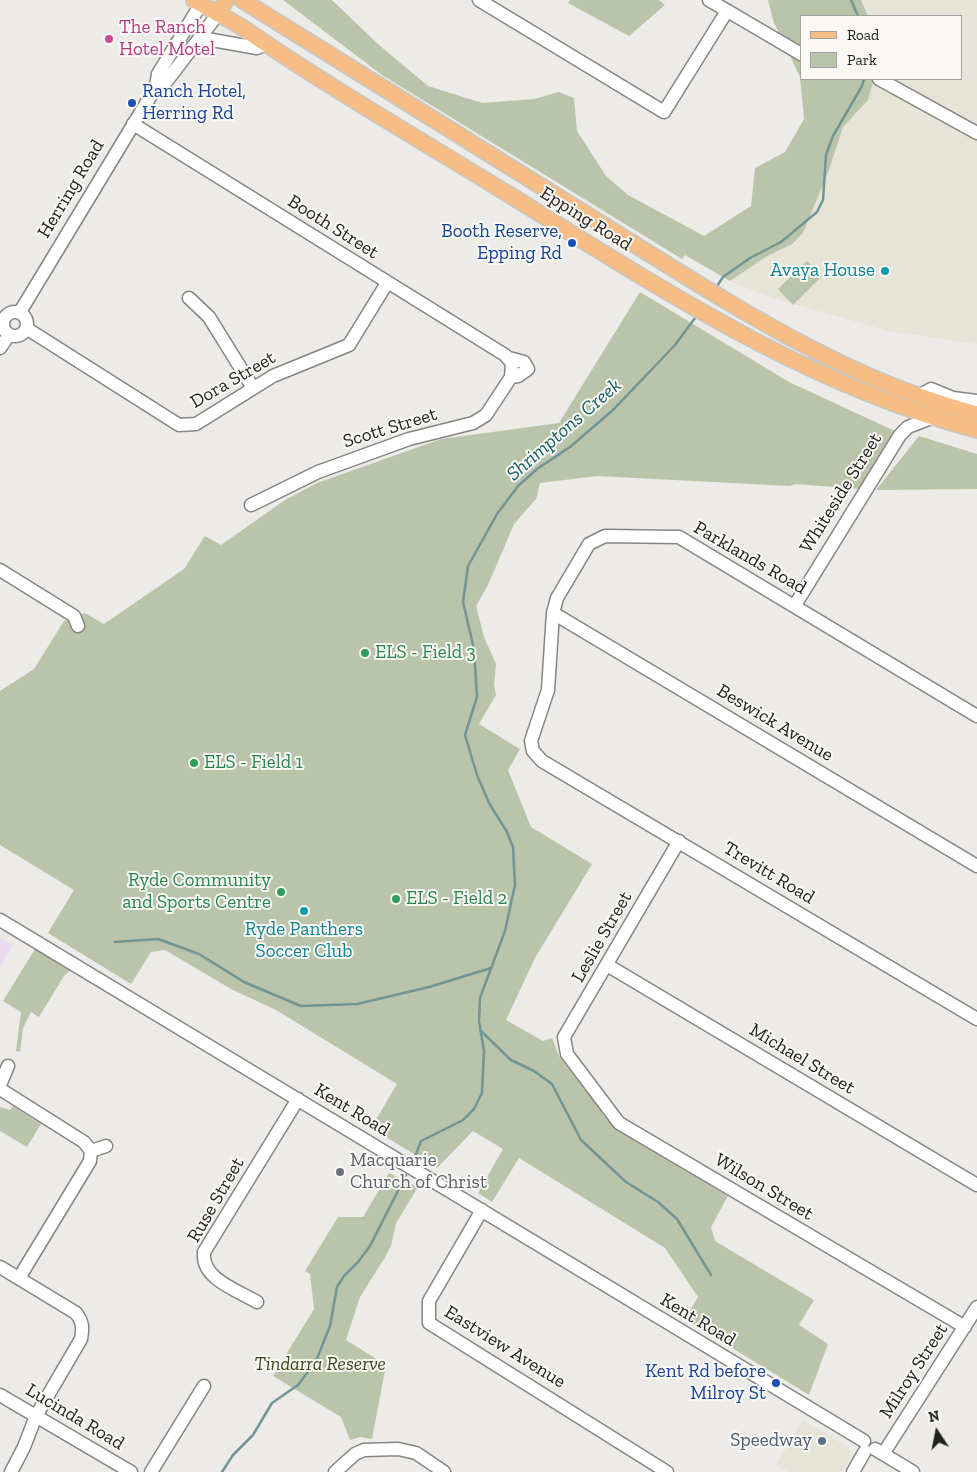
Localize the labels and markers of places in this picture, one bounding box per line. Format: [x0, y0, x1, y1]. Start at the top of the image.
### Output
place label: The Ranch Hotel Motel [119, 17, 215, 61]
marker: The Ranch Hotel Motel [103, 33, 115, 45]
place label: Ranch Hotel, Herring Rd [142, 81, 246, 125]
marker: Ranch Hotel, Herring Rd [126, 97, 138, 109]
place label: Booth Reserve, Epping Rd [441, 221, 562, 265]
marker: Booth Reserve, Epping Rd [566, 237, 578, 249]
place label: Avaya House [770, 260, 875, 282]
marker: Avaya House [879, 265, 891, 277]
place label: ELS - Field 3 [375, 642, 476, 664]
marker: ELS - Field 3 [359, 647, 371, 659]
place label: ELS - Field 1 [204, 752, 303, 774]
marker: ELS - Field 1 [188, 757, 200, 769]
place label: Ryde Community and Sports Centre [122, 870, 271, 914]
marker: Ryde Community and Sports Centre [275, 886, 287, 898]
place label: ELS - Field 2 [406, 888, 507, 910]
marker: ELS - Field 2 [390, 893, 402, 905]
marker: Ryde Panthers Soccer Club [298, 905, 310, 917]
place label: Ryde Panthers Soccer Club [245, 919, 363, 963]
place label: Macquarie Church of Christ [350, 1150, 487, 1194]
marker: Macquarie Church of Christ [334, 1166, 346, 1178]
place label: Kent Rd before Milroy St [645, 1361, 766, 1405]
marker: Kent Rd before Milroy St [770, 1377, 782, 1389]
place label: Speedway [730, 1430, 812, 1452]
marker: Speedway [816, 1435, 828, 1447]

